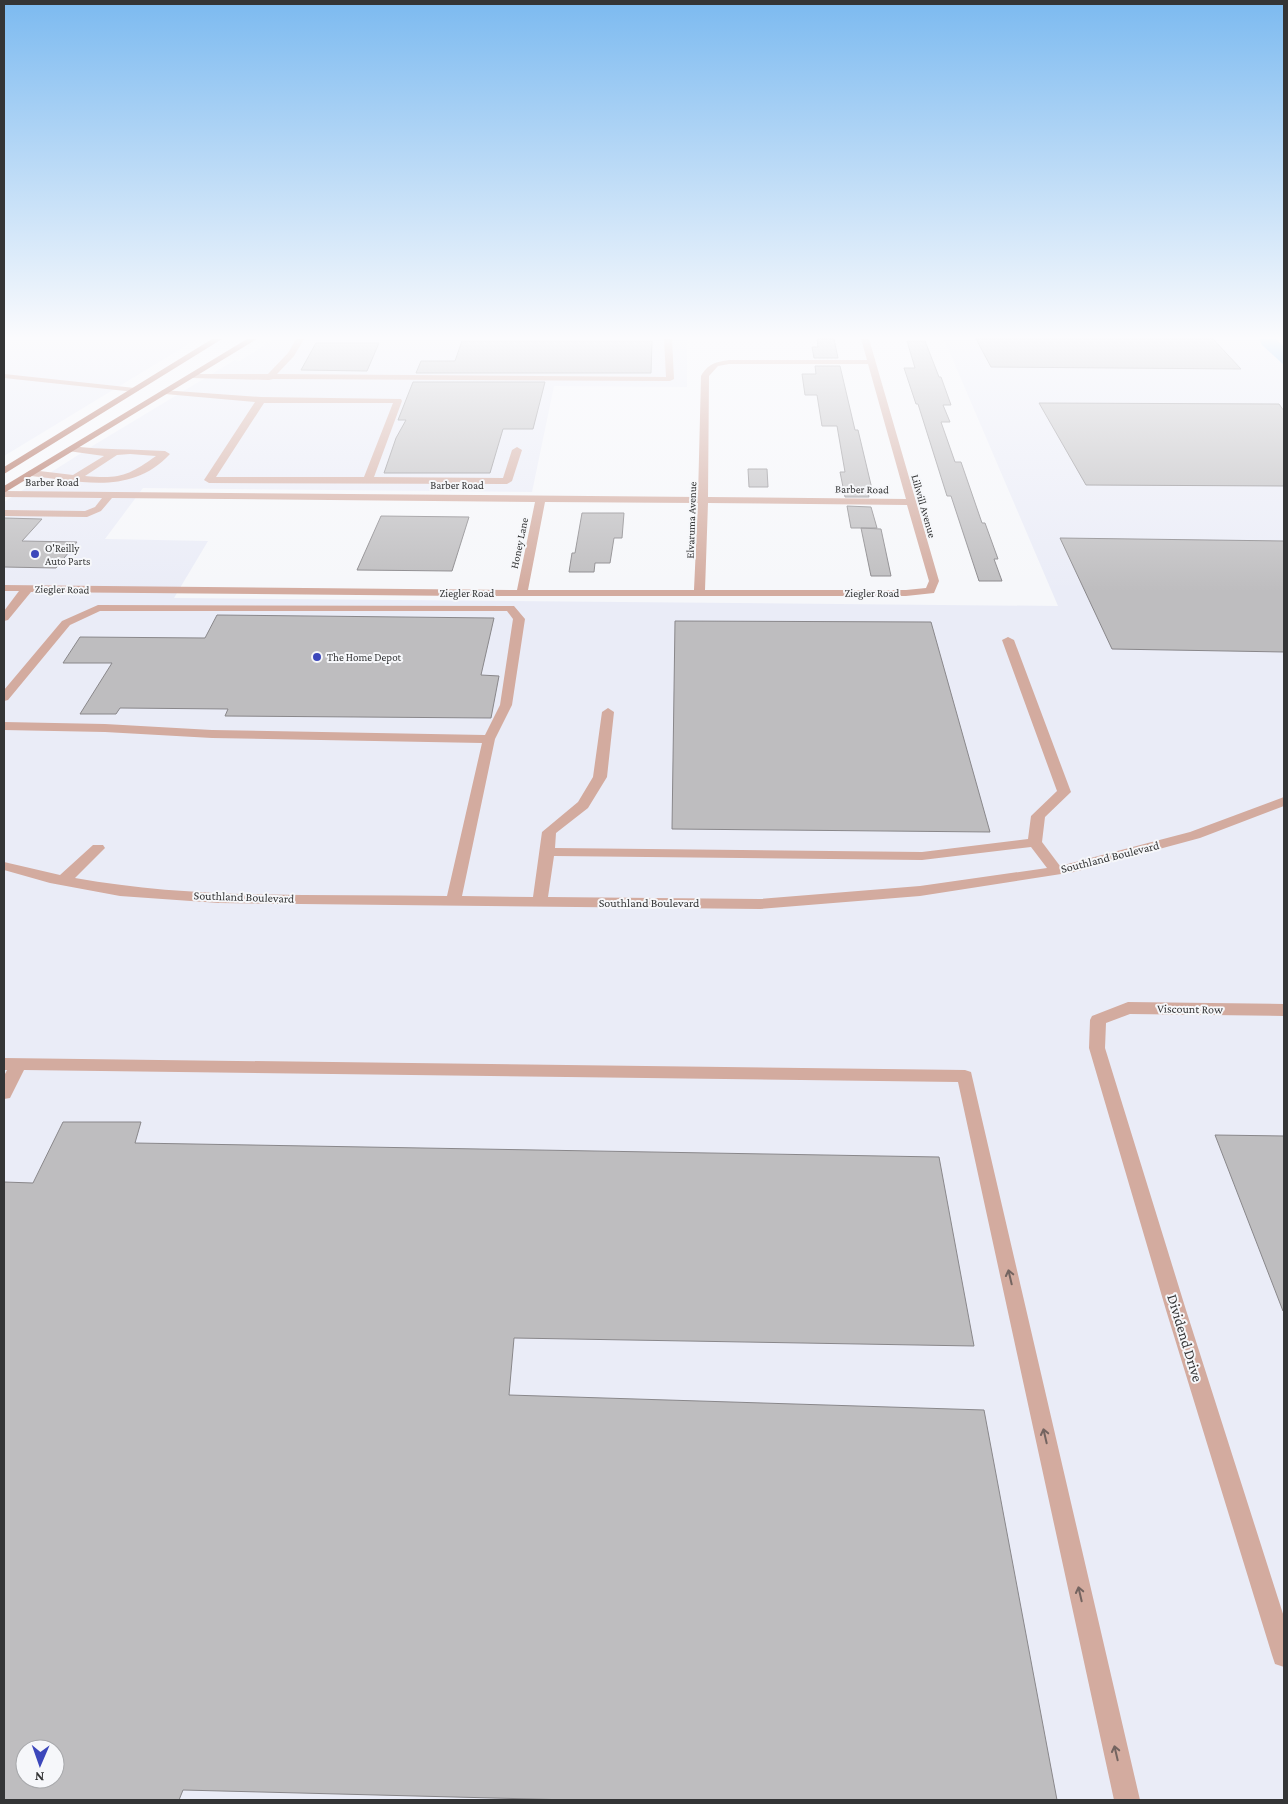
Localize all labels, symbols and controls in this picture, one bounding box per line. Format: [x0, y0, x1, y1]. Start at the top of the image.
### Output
street label: Lillwill Avenue [909, 473, 939, 539]
street label: Barber Road [25, 476, 79, 488]
street label: Barber Road [430, 479, 484, 491]
street label: Elvaruma Avenue [684, 481, 698, 559]
street label: Barber Road [835, 483, 889, 495]
street label: Honey Lane [508, 516, 531, 570]
place label: O'Reilly Auto Parts [45, 542, 90, 567]
marker: O'Reilly Auto Parts [29, 548, 41, 560]
street label: Ziegler Road [34, 583, 90, 596]
street label: Ziegler Road [440, 587, 495, 600]
street label: Ziegler Road [845, 587, 900, 600]
marker: The Home Depot [311, 651, 323, 663]
place label: The Home Depot [327, 651, 402, 664]
street label: Southland Boulevard [1059, 838, 1161, 876]
street label: Southland Boulevard [193, 888, 295, 906]
street label: Southland Boulevard [599, 896, 700, 910]
street label: Viscount Row [1157, 1001, 1223, 1017]
one-way arrow [1004, 1269, 1014, 1285]
street label: Dividend Drive [1164, 1292, 1206, 1384]
one-way arrow [1040, 1428, 1049, 1444]
one-way arrow [1075, 1587, 1085, 1603]
north arrow [15, 1739, 65, 1789]
one-way arrow [1111, 1745, 1120, 1761]
text: N [34, 1769, 45, 1785]

